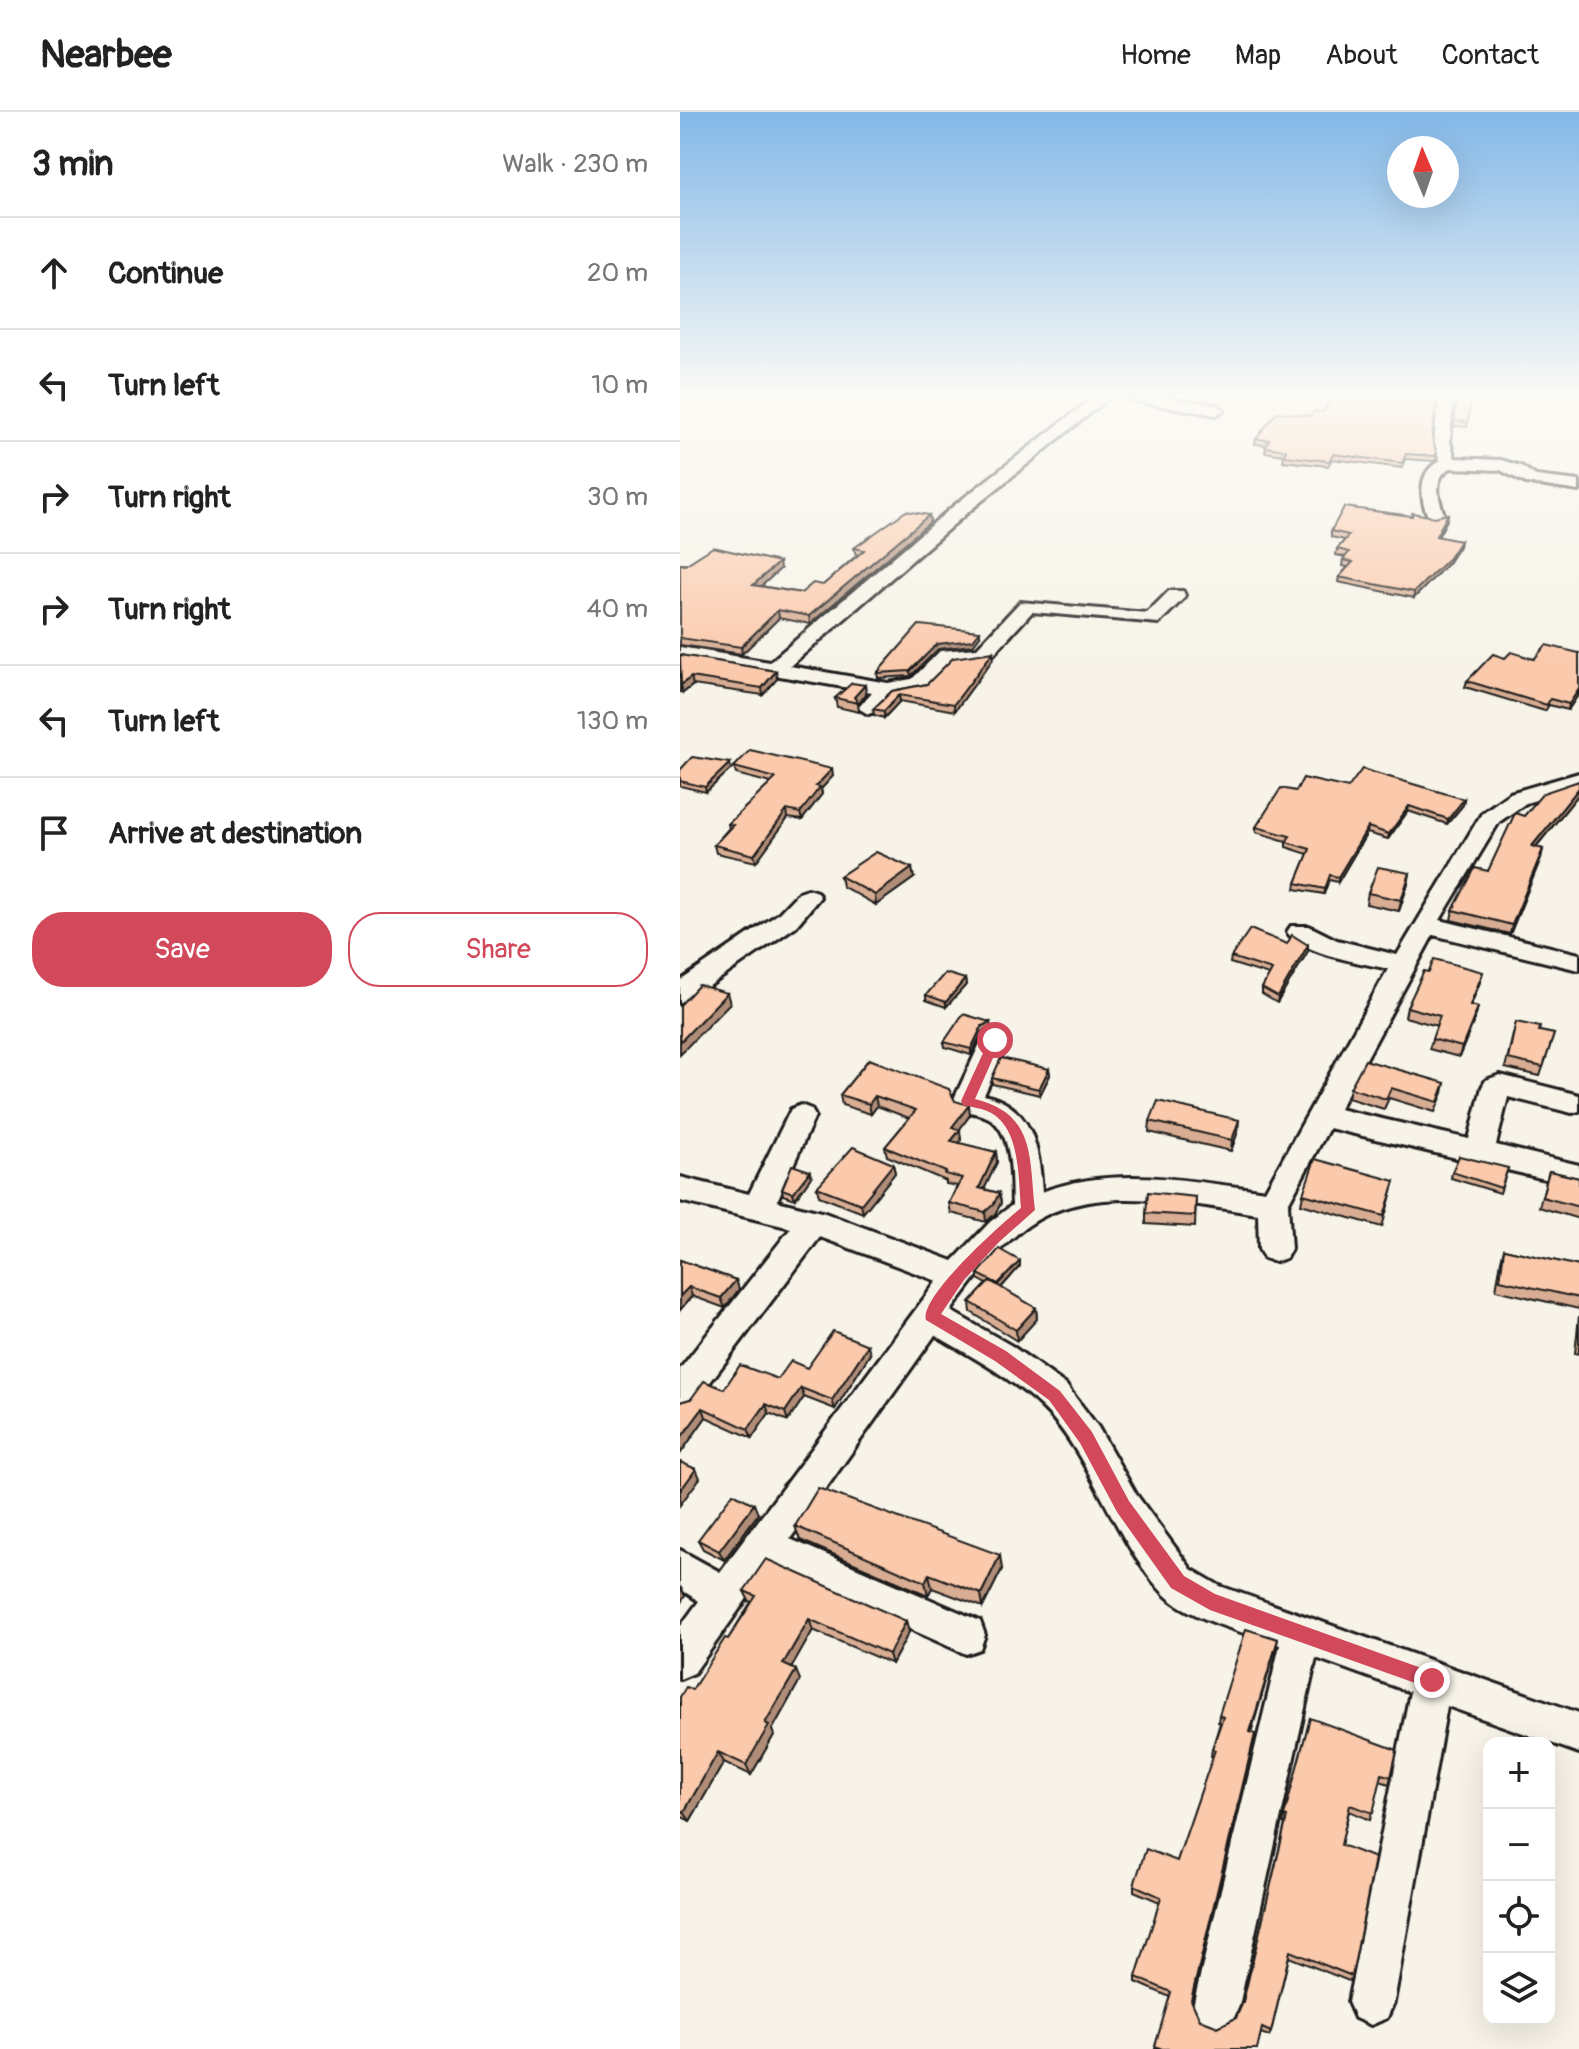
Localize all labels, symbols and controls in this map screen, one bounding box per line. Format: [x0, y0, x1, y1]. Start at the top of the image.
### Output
text: Nearbee [40, 31, 172, 79]
text: Home [1120, 38, 1191, 73]
text: Map [1235, 38, 1281, 73]
text: About [1325, 38, 1398, 73]
text: Contact [1442, 38, 1539, 73]
north arrow [1387, 136, 1459, 208]
text: 3 min [32, 143, 114, 186]
text: Walk · 230 m [502, 148, 648, 180]
icon: ahead [32, 251, 76, 295]
text: Continue [108, 255, 223, 292]
text: 20 m [587, 257, 648, 289]
icon: left [32, 363, 76, 407]
text: Turn left [108, 367, 219, 404]
text: 10 m [591, 369, 648, 401]
icon: right [32, 475, 76, 519]
text: Turn right [108, 479, 231, 516]
text: 30 m [587, 481, 648, 513]
icon: right [32, 587, 76, 631]
text: Turn right [108, 591, 231, 628]
text: 40 m [586, 593, 648, 625]
icon: left [32, 699, 76, 743]
text: Turn left [108, 703, 219, 740]
text: 130 m [577, 705, 648, 737]
icon: arrive [32, 811, 76, 855]
text: Arrive at destination [108, 815, 362, 852]
button: Save [32, 912, 332, 987]
button: Share [348, 912, 648, 987]
route start [977, 1022, 1013, 1058]
route end [1414, 1662, 1450, 1698]
map controls [1483, 1737, 1555, 2025]
button: + [1483, 1737, 1555, 1809]
button: − [1483, 1809, 1555, 1881]
button: locate [1483, 1881, 1555, 1953]
button: layers [1483, 1953, 1555, 2025]

